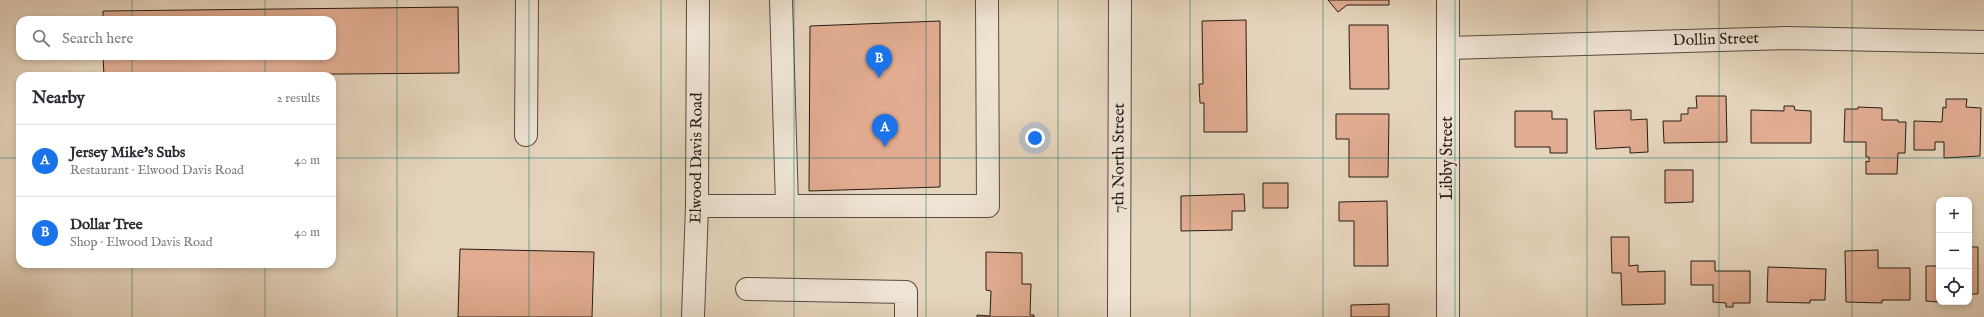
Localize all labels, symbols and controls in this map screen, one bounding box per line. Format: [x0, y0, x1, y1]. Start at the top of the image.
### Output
search box [16, 16, 336, 60]
icon: search [30, 27, 52, 49]
text: Search here [62, 29, 133, 48]
street label: Dollin Street [1672, 29, 1760, 51]
pin: B [866, 45, 892, 78]
text: Nearby [32, 88, 85, 109]
text: 2 results [276, 90, 320, 107]
street label: Elwood Davis Road [686, 92, 708, 224]
street label: 7th North Street [1109, 102, 1130, 213]
pin: A [872, 114, 898, 147]
street label: Libby Street [1438, 116, 1458, 200]
your location [1025, 128, 1045, 148]
text: Jersey Mike's Subs [70, 143, 185, 162]
text: A [41, 152, 49, 169]
text: 40 m [294, 152, 320, 169]
text: Restaurant · Elwood Davis Road [70, 162, 244, 179]
map controls [1936, 197, 1972, 305]
button: + [1936, 197, 1972, 233]
text: Dollar Tree [70, 215, 143, 234]
text: B [41, 224, 49, 241]
text: 40 m [294, 224, 320, 241]
button: − [1936, 233, 1972, 269]
text: Shop · Elwood Davis Road [70, 234, 213, 251]
button: locate [1936, 269, 1972, 305]

